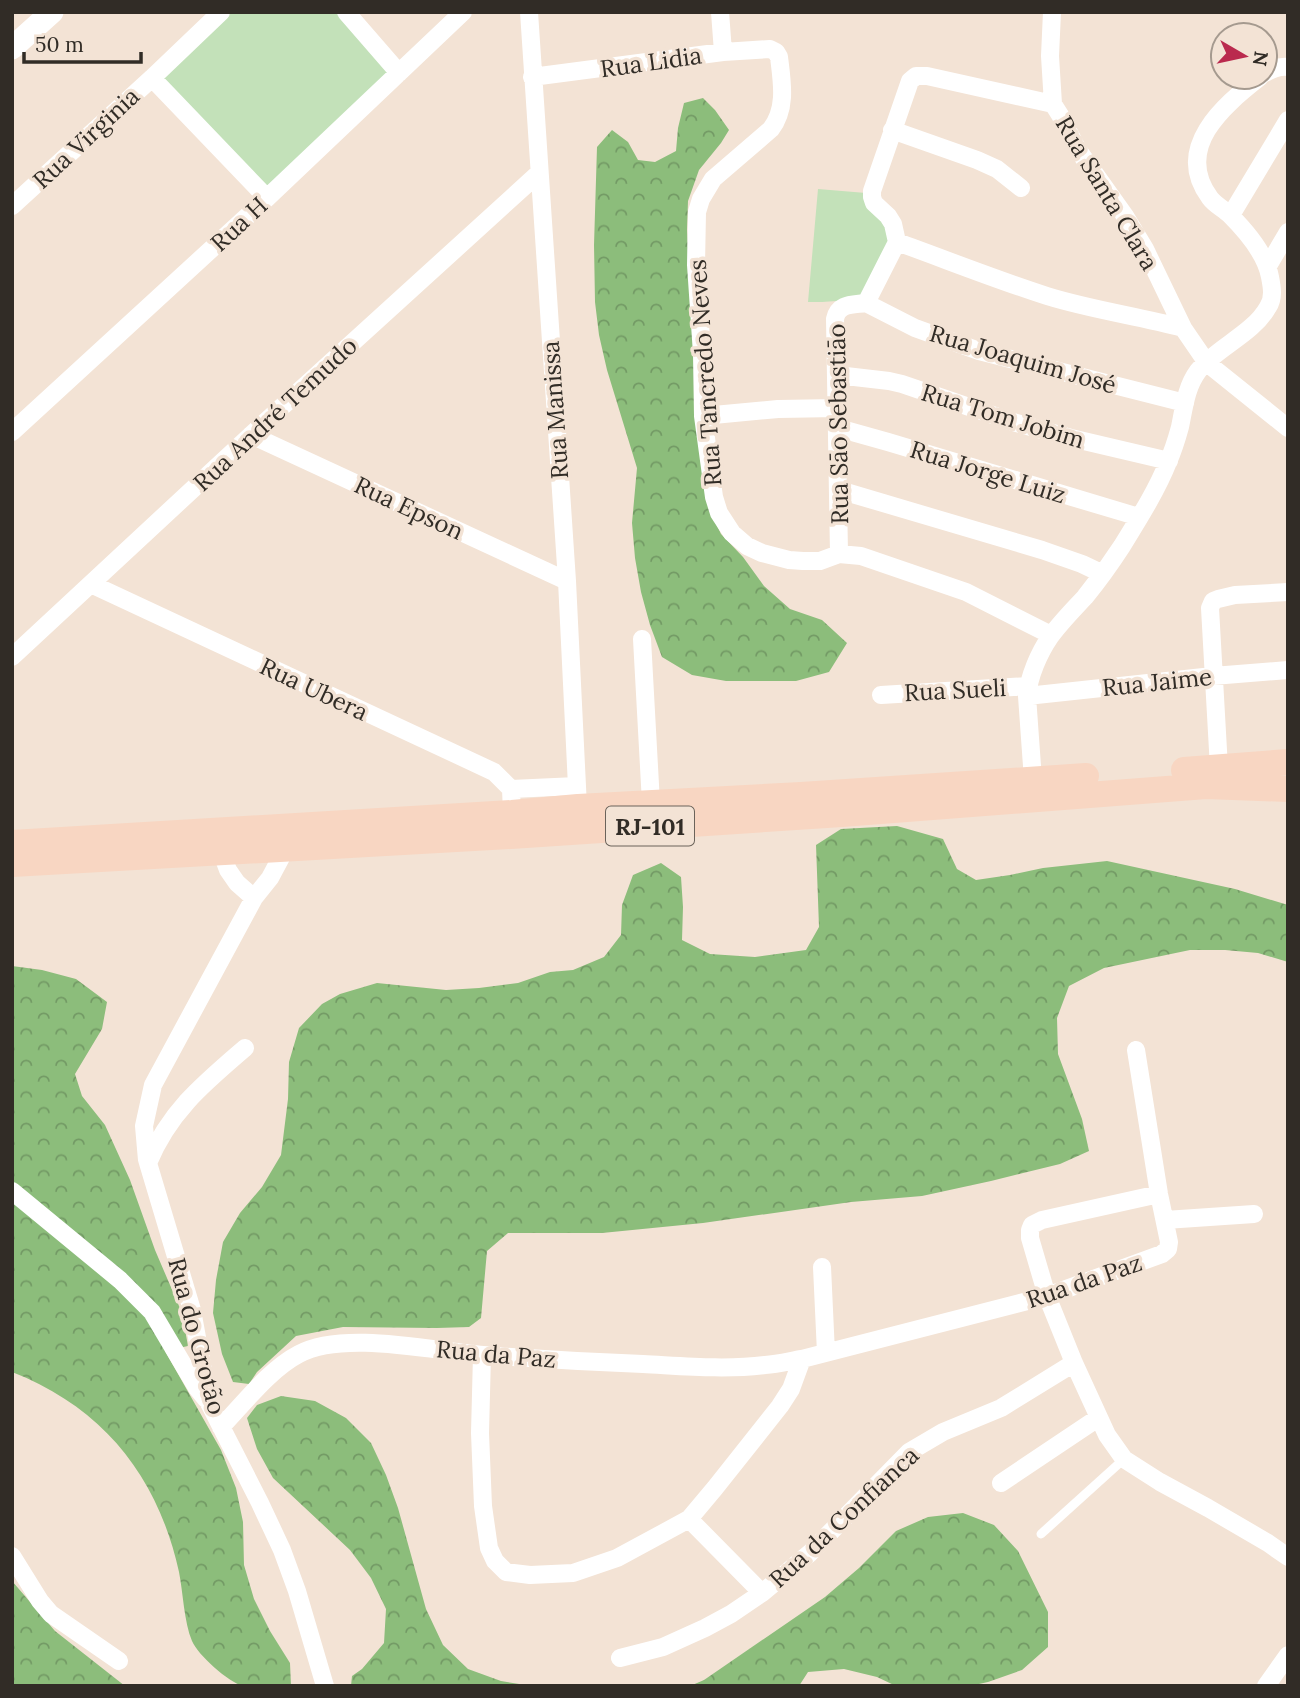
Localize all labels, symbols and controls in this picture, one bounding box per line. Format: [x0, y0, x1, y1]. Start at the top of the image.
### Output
scale bar [24, 21, 142, 65]
north arrow [1209, 21, 1279, 91]
text: 50 m [35, 31, 84, 58]
street label: Rua Lidia [598, 40, 704, 84]
text: N [1248, 50, 1274, 68]
street label: Rua Virginia [26, 81, 146, 195]
street label: Rua Santa Clara [1049, 110, 1165, 276]
street label: Rua H [204, 190, 274, 258]
street label: Rua Tancredo Neves [682, 258, 728, 488]
street label: Rua Joaquim José [926, 318, 1120, 400]
street label: Rua Sāo Sebastiāo [821, 323, 855, 525]
street label: Rua André Temudo [187, 330, 363, 498]
street label: Rua Manissa [535, 340, 575, 480]
street label: Rua Tom Jobim [918, 376, 1088, 456]
street label: Rua Jorge Luiz [907, 434, 1069, 510]
street label: Rua Epson [349, 469, 469, 547]
street label: Rua Ubera [255, 650, 373, 728]
street label: Rua Jaime [1101, 661, 1213, 703]
street label: Rua Sueli [903, 672, 1007, 708]
road number: RJ-101 [606, 806, 694, 846]
street label: Rua da Paz [1022, 1247, 1146, 1315]
street label: Rua do Grotão [161, 1254, 233, 1418]
street label: Rua da Paz [435, 1333, 557, 1375]
street label: Rua da Confianca [763, 1440, 925, 1594]

